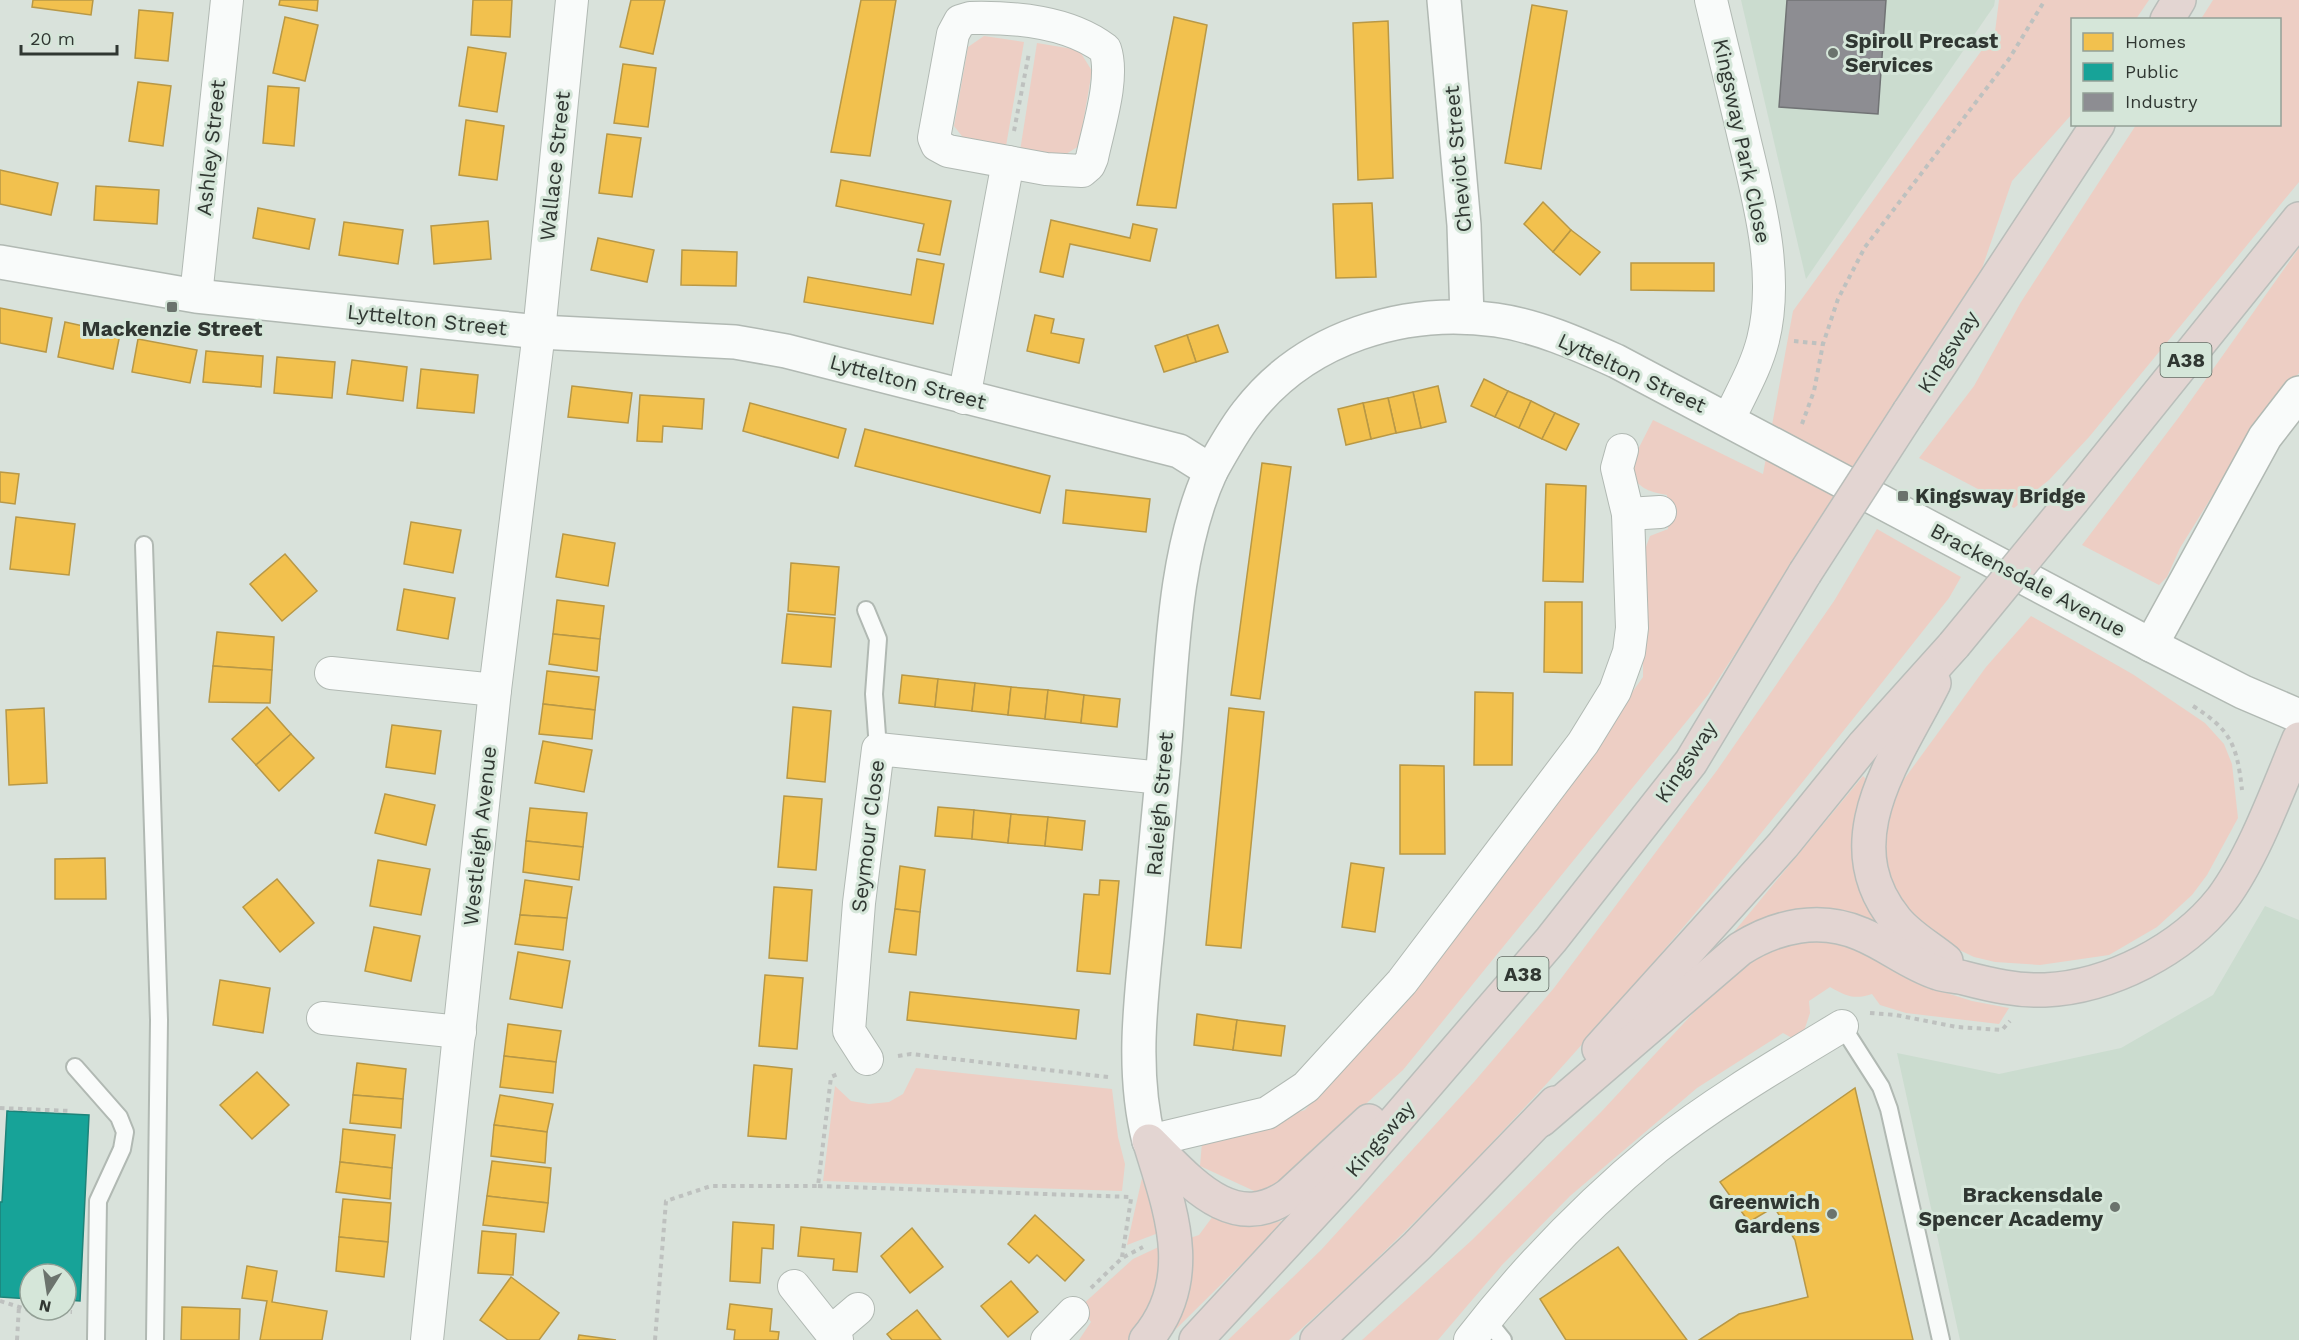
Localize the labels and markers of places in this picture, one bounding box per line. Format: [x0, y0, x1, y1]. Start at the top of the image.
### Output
place label: Spiroll Precast Services [1845, 28, 1998, 77]
marker: Spiroll Precast Services [1826, 46, 1840, 60]
marker: Mackenzie Street [165, 300, 179, 314]
place label: Mackenzie Street [82, 316, 262, 341]
place label: Kingsway Bridge [1915, 483, 2086, 508]
marker: Kingsway Bridge [1896, 489, 1910, 503]
place label: Brackensdale Spencer Academy [1918, 1182, 2103, 1231]
place label: Greenwich Gardens [1709, 1189, 1820, 1238]
marker: Brackensdale Spencer Academy [2108, 1200, 2122, 1214]
marker: Greenwich Gardens [1825, 1207, 1839, 1221]

